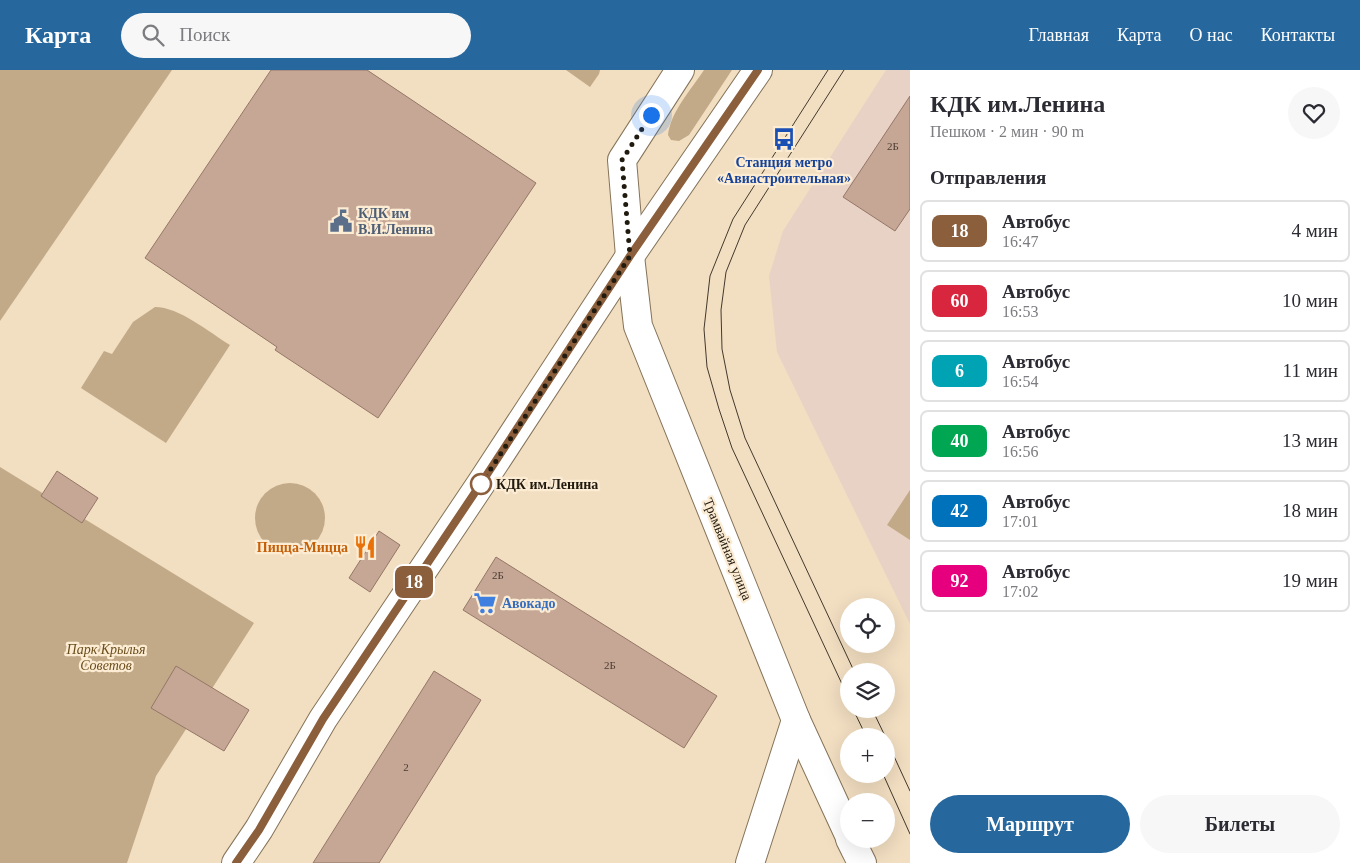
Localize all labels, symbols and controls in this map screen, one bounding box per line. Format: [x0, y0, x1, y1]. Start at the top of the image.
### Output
search box [121, 13, 471, 58]
icon: search [139, 21, 167, 49]
text: Карта [25, 22, 91, 48]
text: Поиск [179, 24, 230, 45]
text: Главная [1029, 25, 1089, 45]
text: Карта [1117, 25, 1162, 45]
text: О нас [1190, 25, 1233, 45]
text: Контакты [1261, 25, 1335, 45]
button: heart [1288, 87, 1340, 139]
text: КДК им.Ленина [930, 91, 1105, 117]
your location [639, 103, 664, 128]
text: Пешком · 2 мин · 90 m [930, 123, 1084, 140]
bus stop icon: Станция метро «Авиастроительная» [771, 126, 797, 152]
house number: 2Б [887, 140, 899, 152]
place label: Станция метро «Авиастроительная» [717, 155, 851, 186]
text: Отправления [930, 167, 1046, 188]
place label: КДК им В.И.Ленина [358, 206, 433, 237]
public building icon: КДК им В.И.Ленина [328, 208, 354, 234]
text: Автобус [1002, 211, 1070, 232]
text: 4 мин [1291, 220, 1338, 241]
text: 18 [951, 221, 969, 241]
text: 16:47 [1002, 233, 1038, 250]
text: Автобус [1002, 281, 1070, 302]
text: 10 мин [1282, 290, 1338, 311]
text: 60 [951, 291, 969, 311]
text: 16:53 [1002, 303, 1038, 320]
text: Автобус [1002, 351, 1070, 372]
text: 11 мин [1283, 360, 1338, 381]
text: 6 [955, 361, 964, 381]
text: 16:54 [1002, 373, 1038, 390]
text: Автобус [1002, 421, 1070, 442]
text: 13 мин [1282, 430, 1338, 451]
text: 40 [951, 431, 969, 451]
text: 16:56 [1002, 443, 1038, 460]
marker: КДК им.Ленина [470, 473, 492, 495]
place label: КДК им.Ленина [496, 477, 598, 492]
text: Автобус [1002, 491, 1070, 512]
street label: Трамвайная улица [700, 496, 755, 603]
text: 18 мин [1282, 500, 1338, 521]
text: 42 [951, 501, 969, 521]
text: 17:01 [1002, 513, 1038, 530]
restaurant icon: Пицца-Мицца [352, 534, 378, 560]
place label: Пицца-Мицца [257, 540, 348, 555]
text: Автобус [1002, 561, 1070, 582]
line badge: 18 [392, 566, 436, 598]
house number: 2Б [492, 569, 504, 581]
text: 19 мин [1282, 570, 1338, 591]
text: 92 [951, 571, 969, 591]
text: 18 [405, 572, 423, 592]
text: 17:02 [1002, 583, 1038, 600]
supermarket icon: Авокадо [472, 590, 498, 616]
place label: Авокадо [502, 596, 556, 611]
map controls [840, 598, 895, 848]
button: locate [840, 598, 895, 653]
park label: Парк Крылья Советов [66, 642, 145, 673]
house number: 2Б [604, 659, 616, 671]
button: layers [840, 663, 895, 718]
button: + [840, 728, 895, 783]
house number: 2 [403, 761, 409, 773]
button: − [840, 793, 895, 848]
button: Маршрут [930, 795, 1130, 853]
button: Билеты [1140, 795, 1340, 853]

